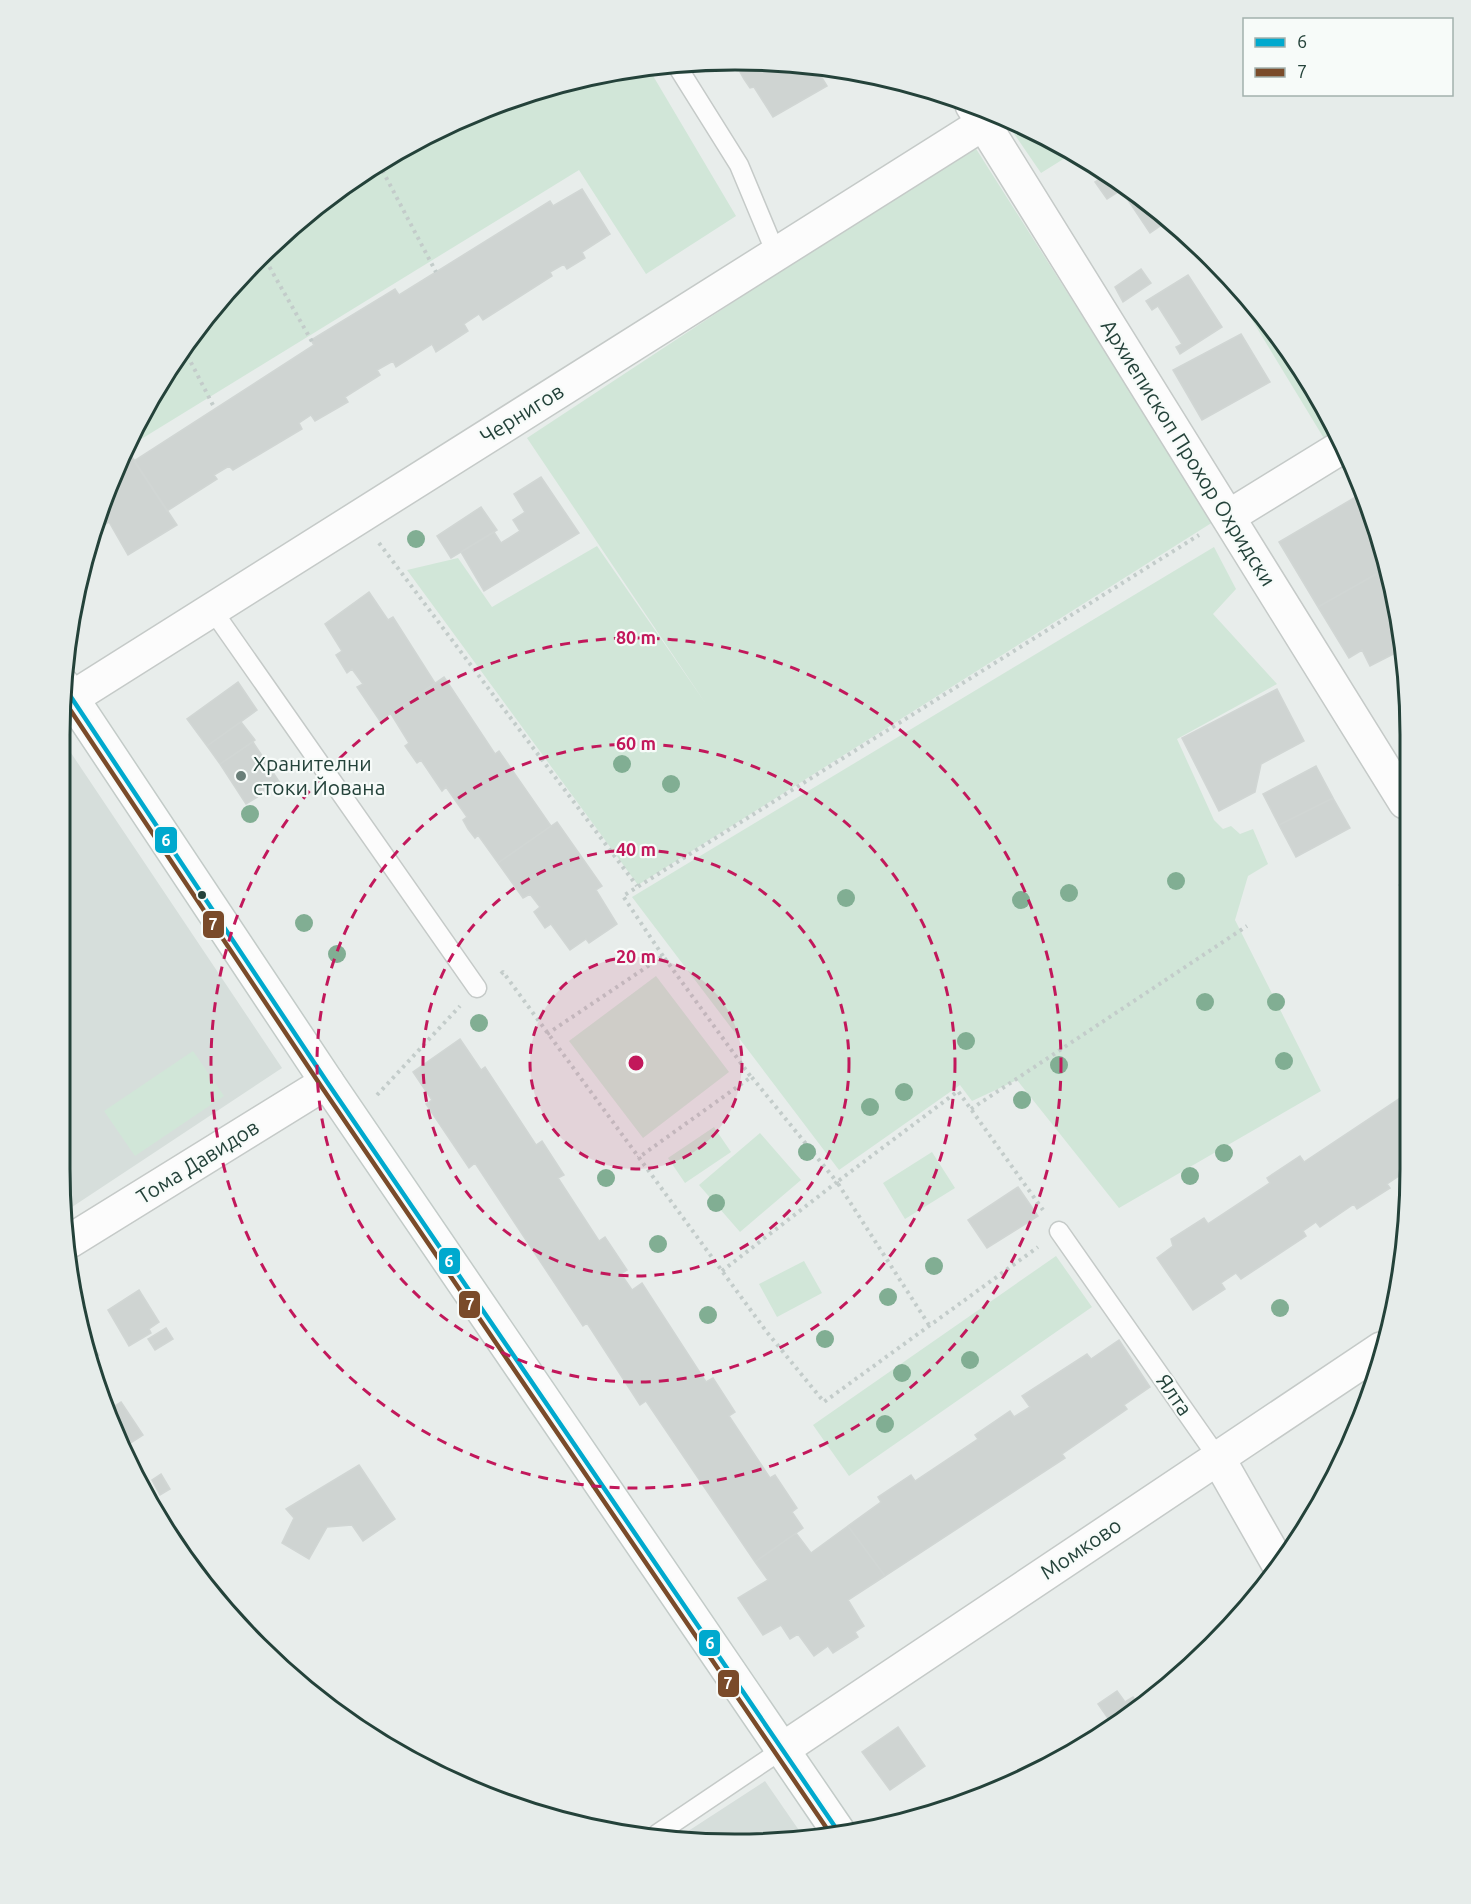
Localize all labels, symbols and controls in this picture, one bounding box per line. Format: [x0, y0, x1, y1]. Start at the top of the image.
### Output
legend [1243, 18, 1453, 96]
text: 6 [1297, 31, 1307, 51]
text: 7 [1297, 61, 1307, 81]
street label: Архиепископ Прохор Охридски [1097, 315, 1281, 590]
street label: Чернигов [475, 378, 568, 448]
text: 80 m [616, 627, 656, 647]
text: 60 m [616, 733, 656, 753]
place label: Хранителни стоки Йована [253, 751, 385, 799]
marker: Хранителни стоки Йована [234, 769, 248, 783]
line badge: 6 [154, 826, 178, 854]
text: 6 [161, 831, 171, 849]
text: 40 m [616, 839, 656, 859]
unlabelled marker [196, 889, 208, 901]
line badge: 7 [202, 910, 225, 939]
text: 7 [208, 915, 218, 933]
text: 20 m [616, 946, 656, 966]
centre of rings [626, 1053, 646, 1073]
street label: Тома Давидов [132, 1114, 263, 1208]
line badge: 6 [438, 1247, 461, 1275]
text: 6 [444, 1252, 454, 1270]
line badge: 7 [458, 1290, 481, 1319]
text: 7 [465, 1295, 475, 1313]
street label: Ялта [1152, 1369, 1198, 1420]
street label: Момково [1035, 1512, 1125, 1584]
line badge: 6 [698, 1629, 721, 1657]
text: 6 [705, 1634, 715, 1652]
line badge: 7 [717, 1669, 740, 1698]
text: 7 [723, 1674, 733, 1692]

